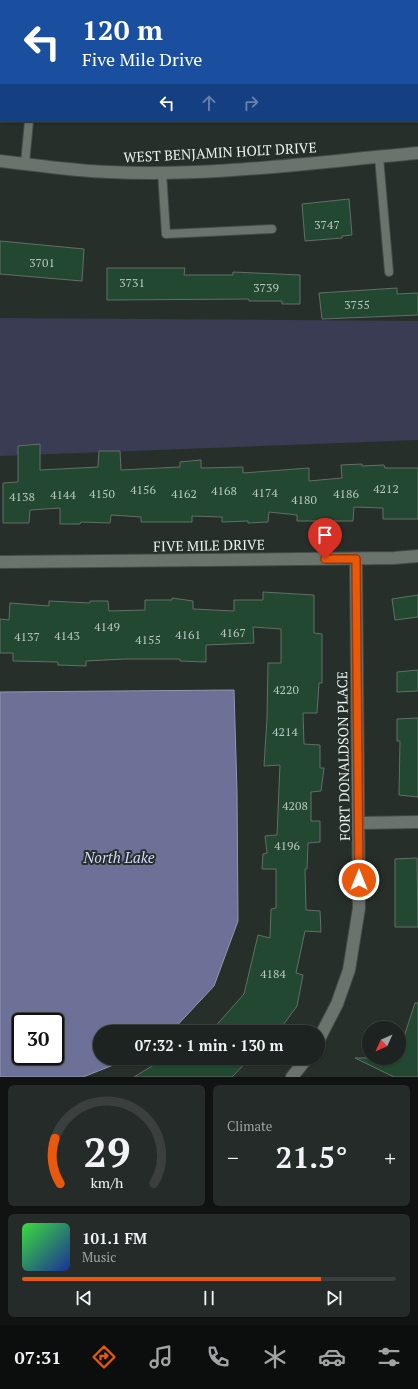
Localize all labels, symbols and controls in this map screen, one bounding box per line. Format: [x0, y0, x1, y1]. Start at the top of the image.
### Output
text: 120 m [82, 11, 163, 48]
icon: left [16, 16, 68, 68]
text: Five Mile Drive [82, 47, 202, 71]
icon: left [156, 92, 178, 114]
icon: ahead [198, 92, 220, 114]
icon: right [240, 92, 262, 114]
street label: WEST BENJAMIN HOLT DRIVE [123, 137, 317, 167]
house number: 3747 [314, 217, 340, 232]
house number: 3701 [29, 255, 55, 270]
house number: 3731 [119, 275, 145, 290]
house number: 3739 [253, 280, 279, 295]
house number: 3755 [344, 297, 370, 312]
house number: 4212 [373, 481, 399, 496]
house number: 4156 [130, 482, 156, 497]
house number: 4168 [211, 483, 237, 498]
house number: 4174 [252, 485, 278, 500]
house number: 4150 [89, 486, 115, 501]
house number: 4162 [171, 486, 197, 501]
house number: 4186 [333, 486, 359, 501]
house number: 4144 [50, 487, 76, 502]
house number: 4138 [9, 489, 35, 504]
house number: 4180 [291, 492, 317, 507]
pin [308, 518, 342, 559]
icon: arrive [314, 524, 336, 546]
street label: FIVE MILE DRIVE [153, 535, 265, 555]
house number: 4149 [94, 619, 120, 634]
house number: 4167 [220, 625, 246, 640]
house number: 4161 [175, 627, 201, 642]
house number: 4143 [54, 628, 80, 643]
house number: 4137 [14, 629, 40, 644]
house number: 4155 [135, 632, 161, 647]
street label: FORT DONALDSON PLACE [332, 671, 354, 841]
house number: 4220 [273, 682, 299, 697]
house number: 4214 [272, 724, 298, 739]
house number: 4208 [282, 798, 308, 813]
house number: 4196 [274, 838, 300, 853]
water label: North Lake [82, 847, 155, 867]
position arrow [338, 859, 380, 901]
house number: 4184 [260, 966, 286, 981]
speed limit sign: 30 [12, 1013, 64, 1065]
north arrow [362, 1021, 406, 1065]
map controls [362, 1021, 406, 1065]
text: 07:32 · 1 min · 130 m [135, 1035, 283, 1055]
text: Climate [227, 1117, 272, 1135]
text: 29 [83, 1123, 130, 1178]
text: 21.5° [275, 1137, 348, 1177]
text: − [227, 1143, 239, 1172]
text: + [384, 1143, 396, 1172]
text: km/h [90, 1172, 124, 1191]
text: 101.1 FM [82, 1228, 147, 1248]
text: Music [82, 1248, 116, 1266]
icon: previous [73, 1287, 95, 1309]
icon: pause [198, 1287, 220, 1309]
icon: next [323, 1287, 345, 1309]
icon: directions [90, 1343, 118, 1371]
icon: music [147, 1343, 175, 1371]
icon: phone [204, 1343, 232, 1371]
icon: climate [261, 1343, 289, 1371]
icon: car [318, 1343, 346, 1371]
icon: filters [375, 1343, 403, 1371]
text: 07:31 [15, 1345, 61, 1369]

